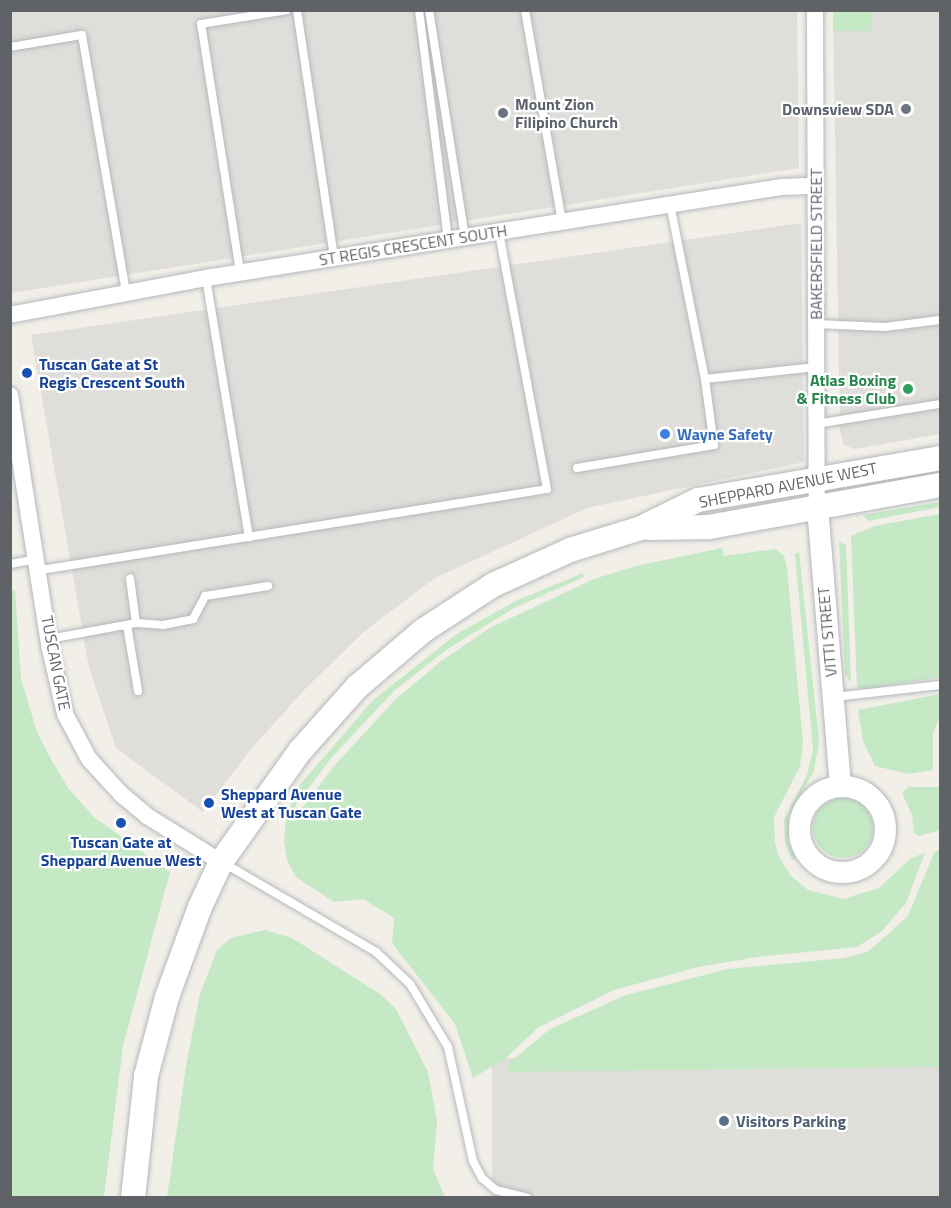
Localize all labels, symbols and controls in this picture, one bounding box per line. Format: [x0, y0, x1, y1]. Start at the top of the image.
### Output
place label: Mount Zion Filipino Church [515, 94, 618, 132]
place label: Downsview SDA [782, 99, 894, 119]
marker: Downsview SDA [899, 102, 913, 116]
marker: Mount Zion Filipino Church [496, 106, 510, 120]
street label: BAKERSFIELD STREET [806, 168, 826, 320]
street label: ST REGIS CRESCENT SOUTH [318, 221, 508, 269]
place label: Tuscan Gate at St Regis Crescent South [39, 354, 185, 392]
marker: Tuscan Gate at St Regis Crescent South [20, 366, 34, 380]
place label: Atlas Boxing & Fitness Club [797, 370, 896, 408]
marker: Atlas Boxing & Fitness Club [901, 382, 915, 396]
place label: Wayne Safety [677, 424, 773, 444]
marker: Wayne Safety [658, 427, 672, 441]
street label: SHEPPARD AVENUE WEST [697, 458, 879, 512]
street label: VITTI STREET [813, 586, 841, 678]
street label: TUSCAN GATE [37, 614, 75, 712]
place label: Sheppard Avenue West at Tuscan Gate [221, 784, 362, 822]
marker: Sheppard Avenue West at Tuscan Gate [202, 796, 216, 810]
marker: Tuscan Gate at Sheppard Avenue West [114, 816, 128, 830]
place label: Tuscan Gate at Sheppard Avenue West [41, 832, 201, 870]
place label: Visitors Parking [736, 1111, 846, 1131]
marker: Visitors Parking [717, 1114, 731, 1128]

